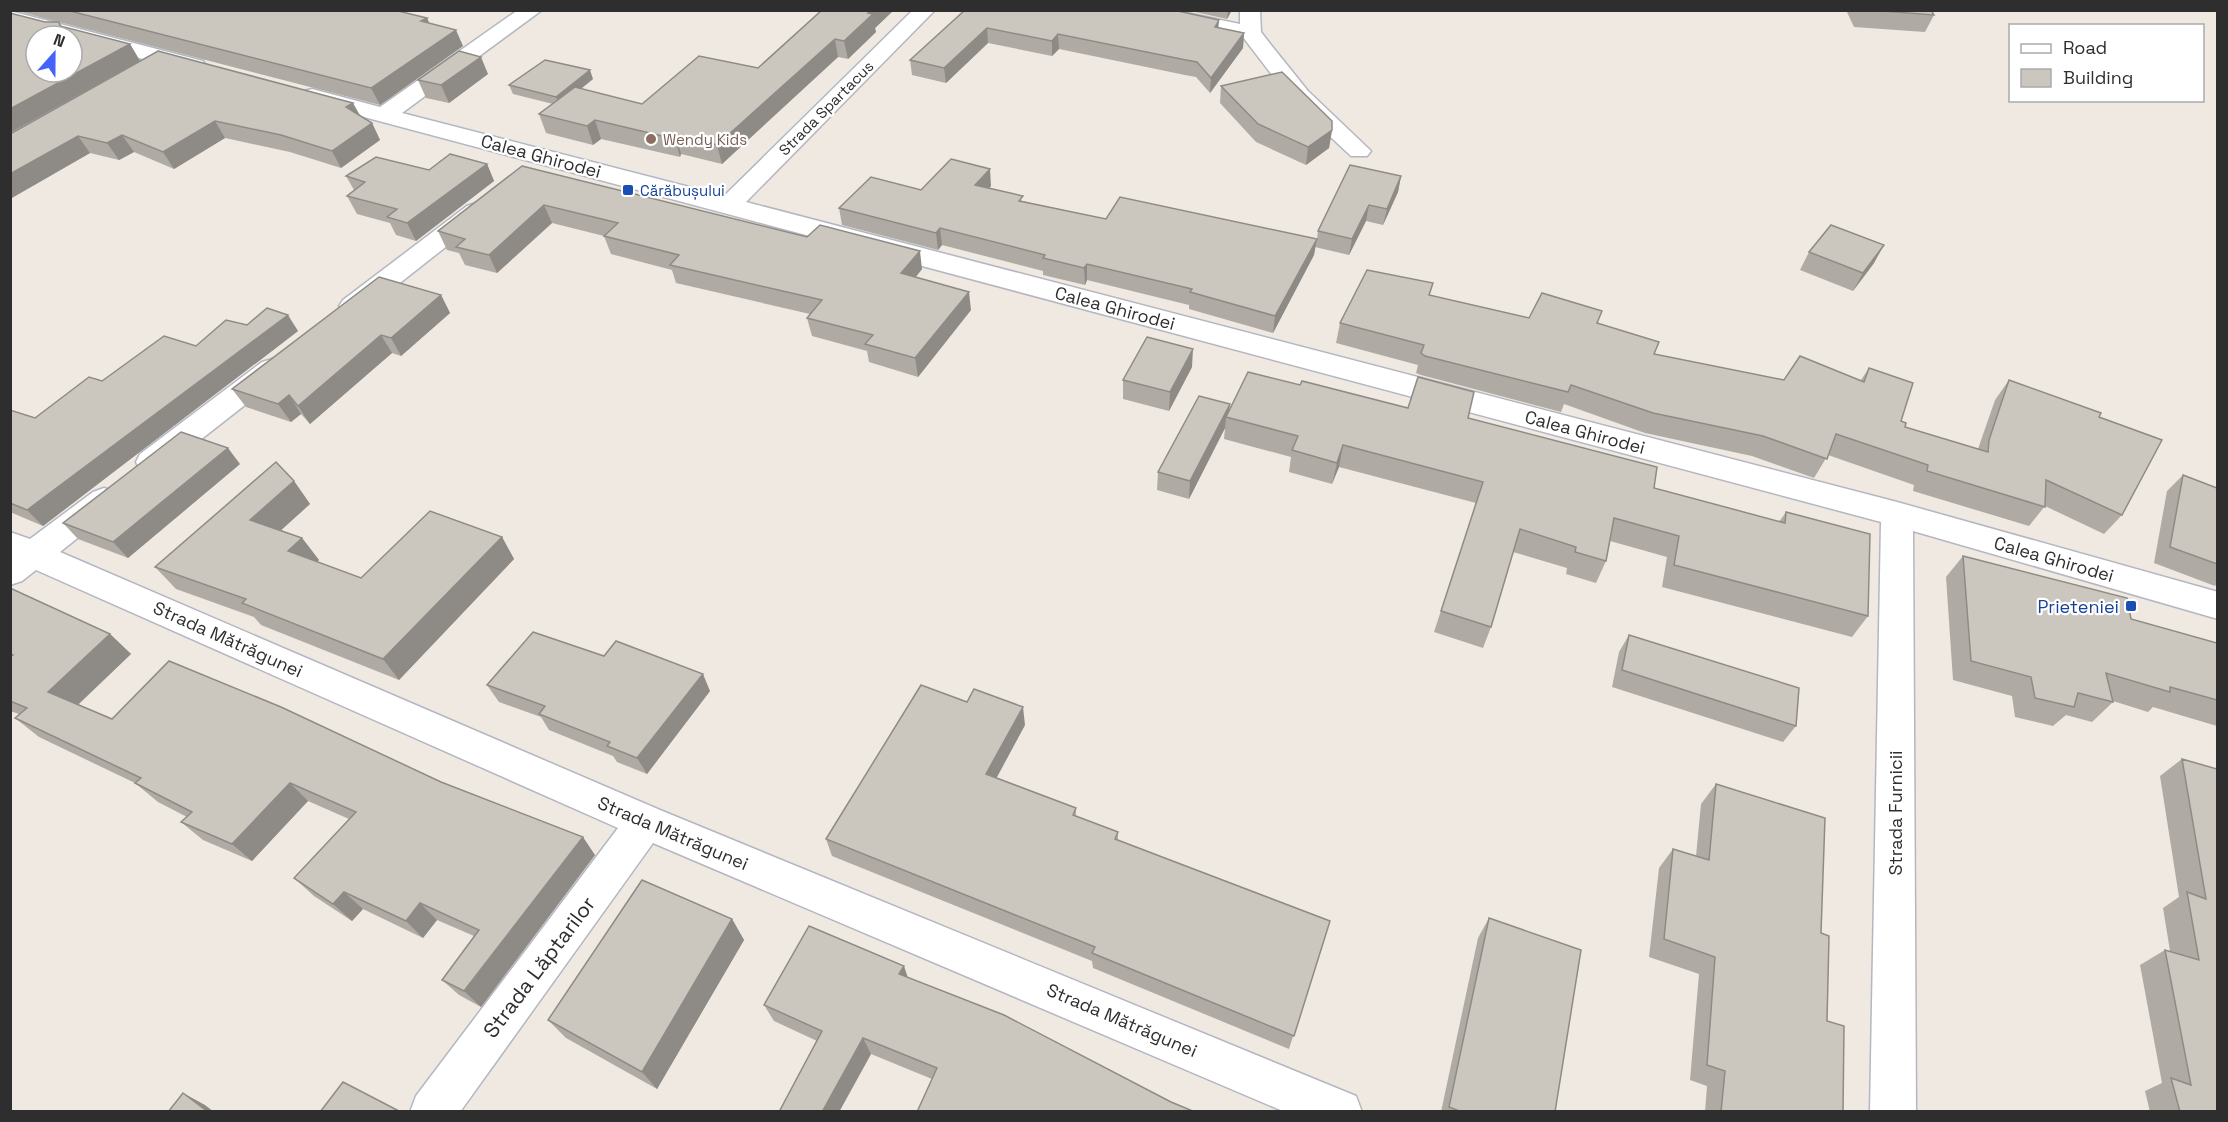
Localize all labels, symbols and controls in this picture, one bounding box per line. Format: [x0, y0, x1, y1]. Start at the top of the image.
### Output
north arrow [24, 24, 84, 84]
legend [2009, 24, 2204, 102]
text: N [50, 29, 68, 52]
text: Road [2063, 36, 2107, 59]
street label: Strada Spartacus [775, 56, 878, 159]
text: Building [2063, 66, 2133, 89]
street label: Calea Ghirodei [478, 129, 604, 183]
place label: Wendy Kids [663, 130, 747, 149]
marker: Wendy Kids [644, 132, 658, 146]
place label: Cărăbușului [640, 181, 725, 200]
marker: Cărăbușului [621, 183, 635, 197]
street label: Calea Ghirodei [1052, 281, 1178, 335]
street label: Calea Ghirodei [1522, 405, 1648, 459]
street label: Calea Ghirodei [1991, 531, 2117, 587]
place label: Prieteniei [2038, 595, 2119, 618]
street label: Strada Mătrăgunei [150, 596, 306, 682]
marker: Prieteniei [2124, 599, 2138, 613]
street label: Strada Furnicii [1884, 750, 1907, 876]
street label: Strada Mătrăgunei [594, 791, 752, 875]
street label: Strada Lăptarilor [477, 891, 601, 1043]
street label: Strada Mătrăgunei [1043, 978, 1201, 1062]

